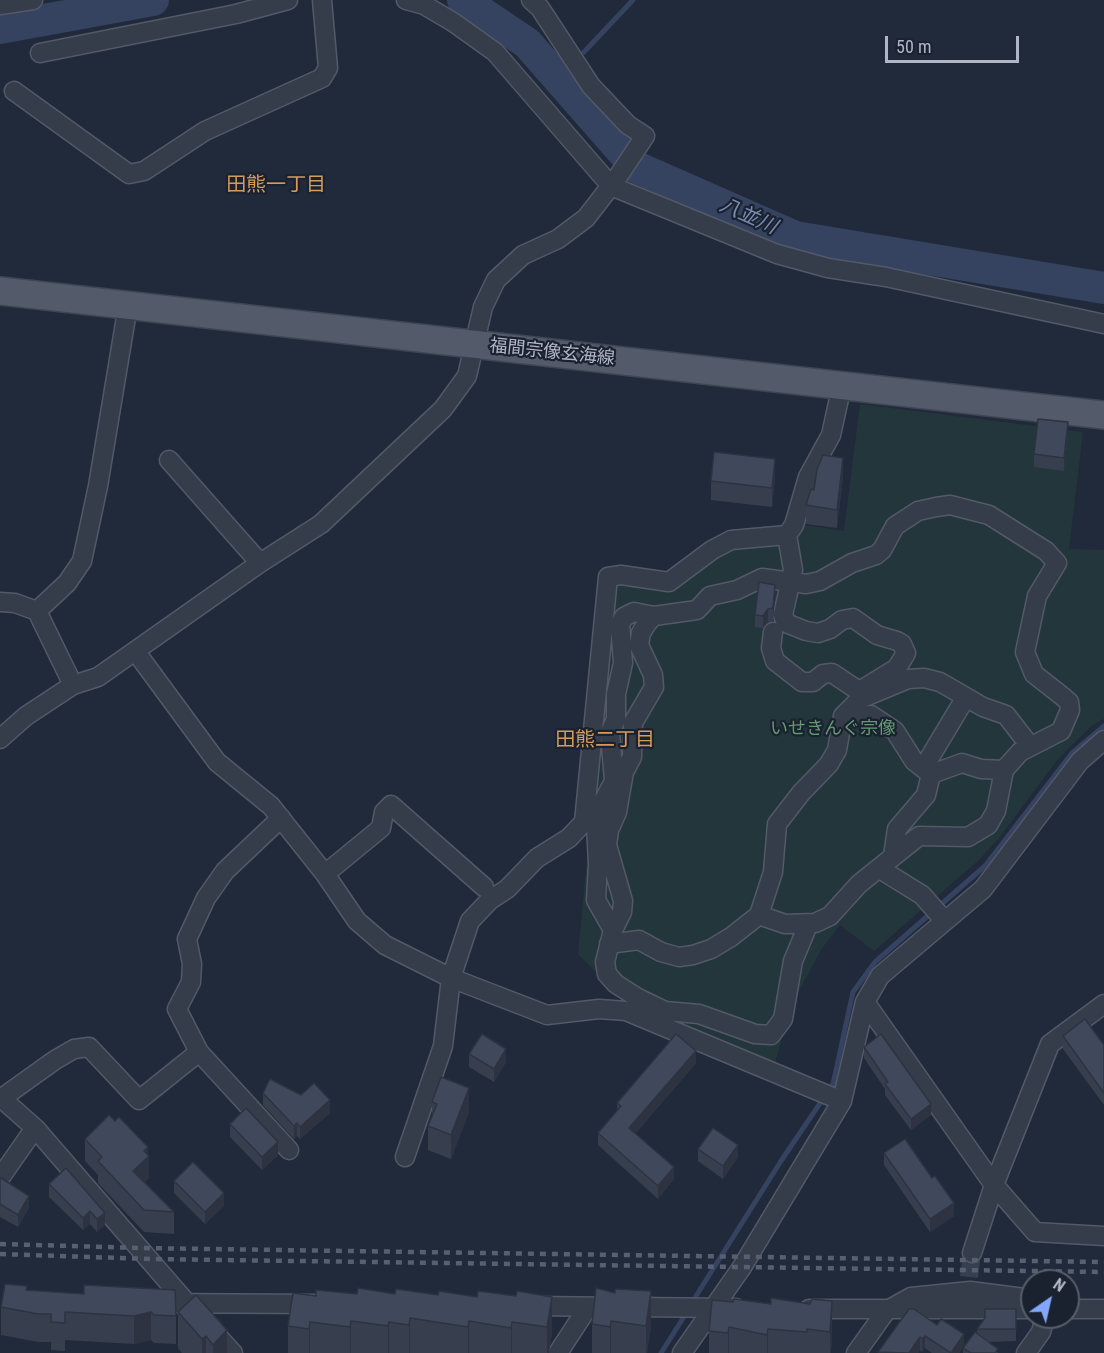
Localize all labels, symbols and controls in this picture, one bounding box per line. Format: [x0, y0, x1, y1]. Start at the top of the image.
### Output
scale bar [888, 24, 1022, 62]
text: 50 m [896, 36, 931, 57]
district label: 田熊一丁目 [226, 174, 326, 198]
water label: 八並川 [716, 194, 780, 240]
street label: 福間宗像玄海線 [488, 336, 616, 370]
park label: いせきんぐ宗像 [770, 718, 896, 740]
district label: 田熊二丁目 [555, 729, 655, 753]
north arrow [1020, 1269, 1080, 1329]
text: N [1050, 1275, 1069, 1296]

